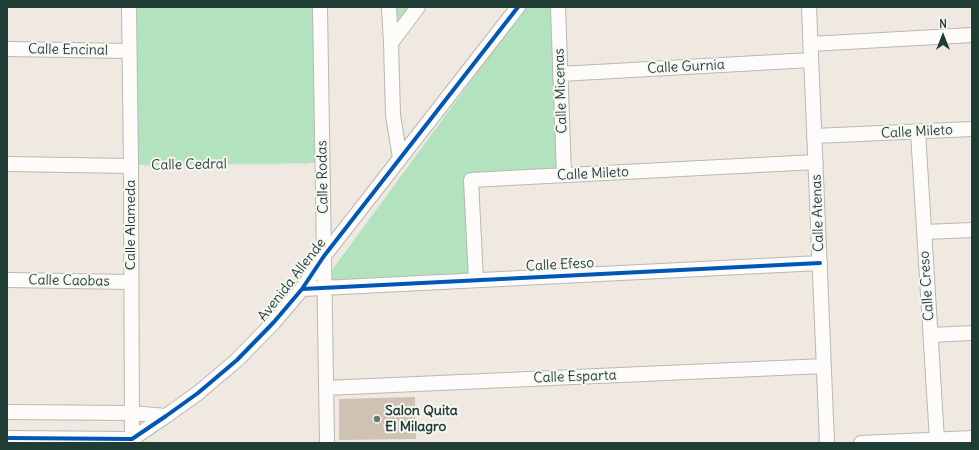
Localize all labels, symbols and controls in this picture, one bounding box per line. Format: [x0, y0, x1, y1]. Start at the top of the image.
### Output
north arrow [923, 16, 963, 56]
text: N [939, 17, 947, 31]
street label: Calle Encinal [28, 41, 108, 59]
street label: Calle Micenas [551, 48, 571, 134]
street label: Calle Gurnia [647, 57, 725, 77]
street label: Calle Mileto [881, 122, 953, 142]
street label: Calle Rodas [314, 140, 332, 214]
street label: Calle Cedral [151, 156, 227, 174]
street label: Calle Mileto [557, 164, 629, 184]
street label: Calle Atenas [808, 174, 828, 252]
street label: Calle Alameda [123, 180, 139, 270]
street label: Avenida Allende [254, 235, 330, 325]
street label: Calle Creso [916, 250, 938, 322]
street label: Calle Efeso [525, 255, 595, 275]
street label: Calle Caobas [28, 272, 110, 290]
street label: Calle Esparta [533, 367, 617, 387]
place label: Salon Quita El Milagro [385, 403, 458, 436]
marker: Salon Quita El Milagro [372, 414, 382, 424]

